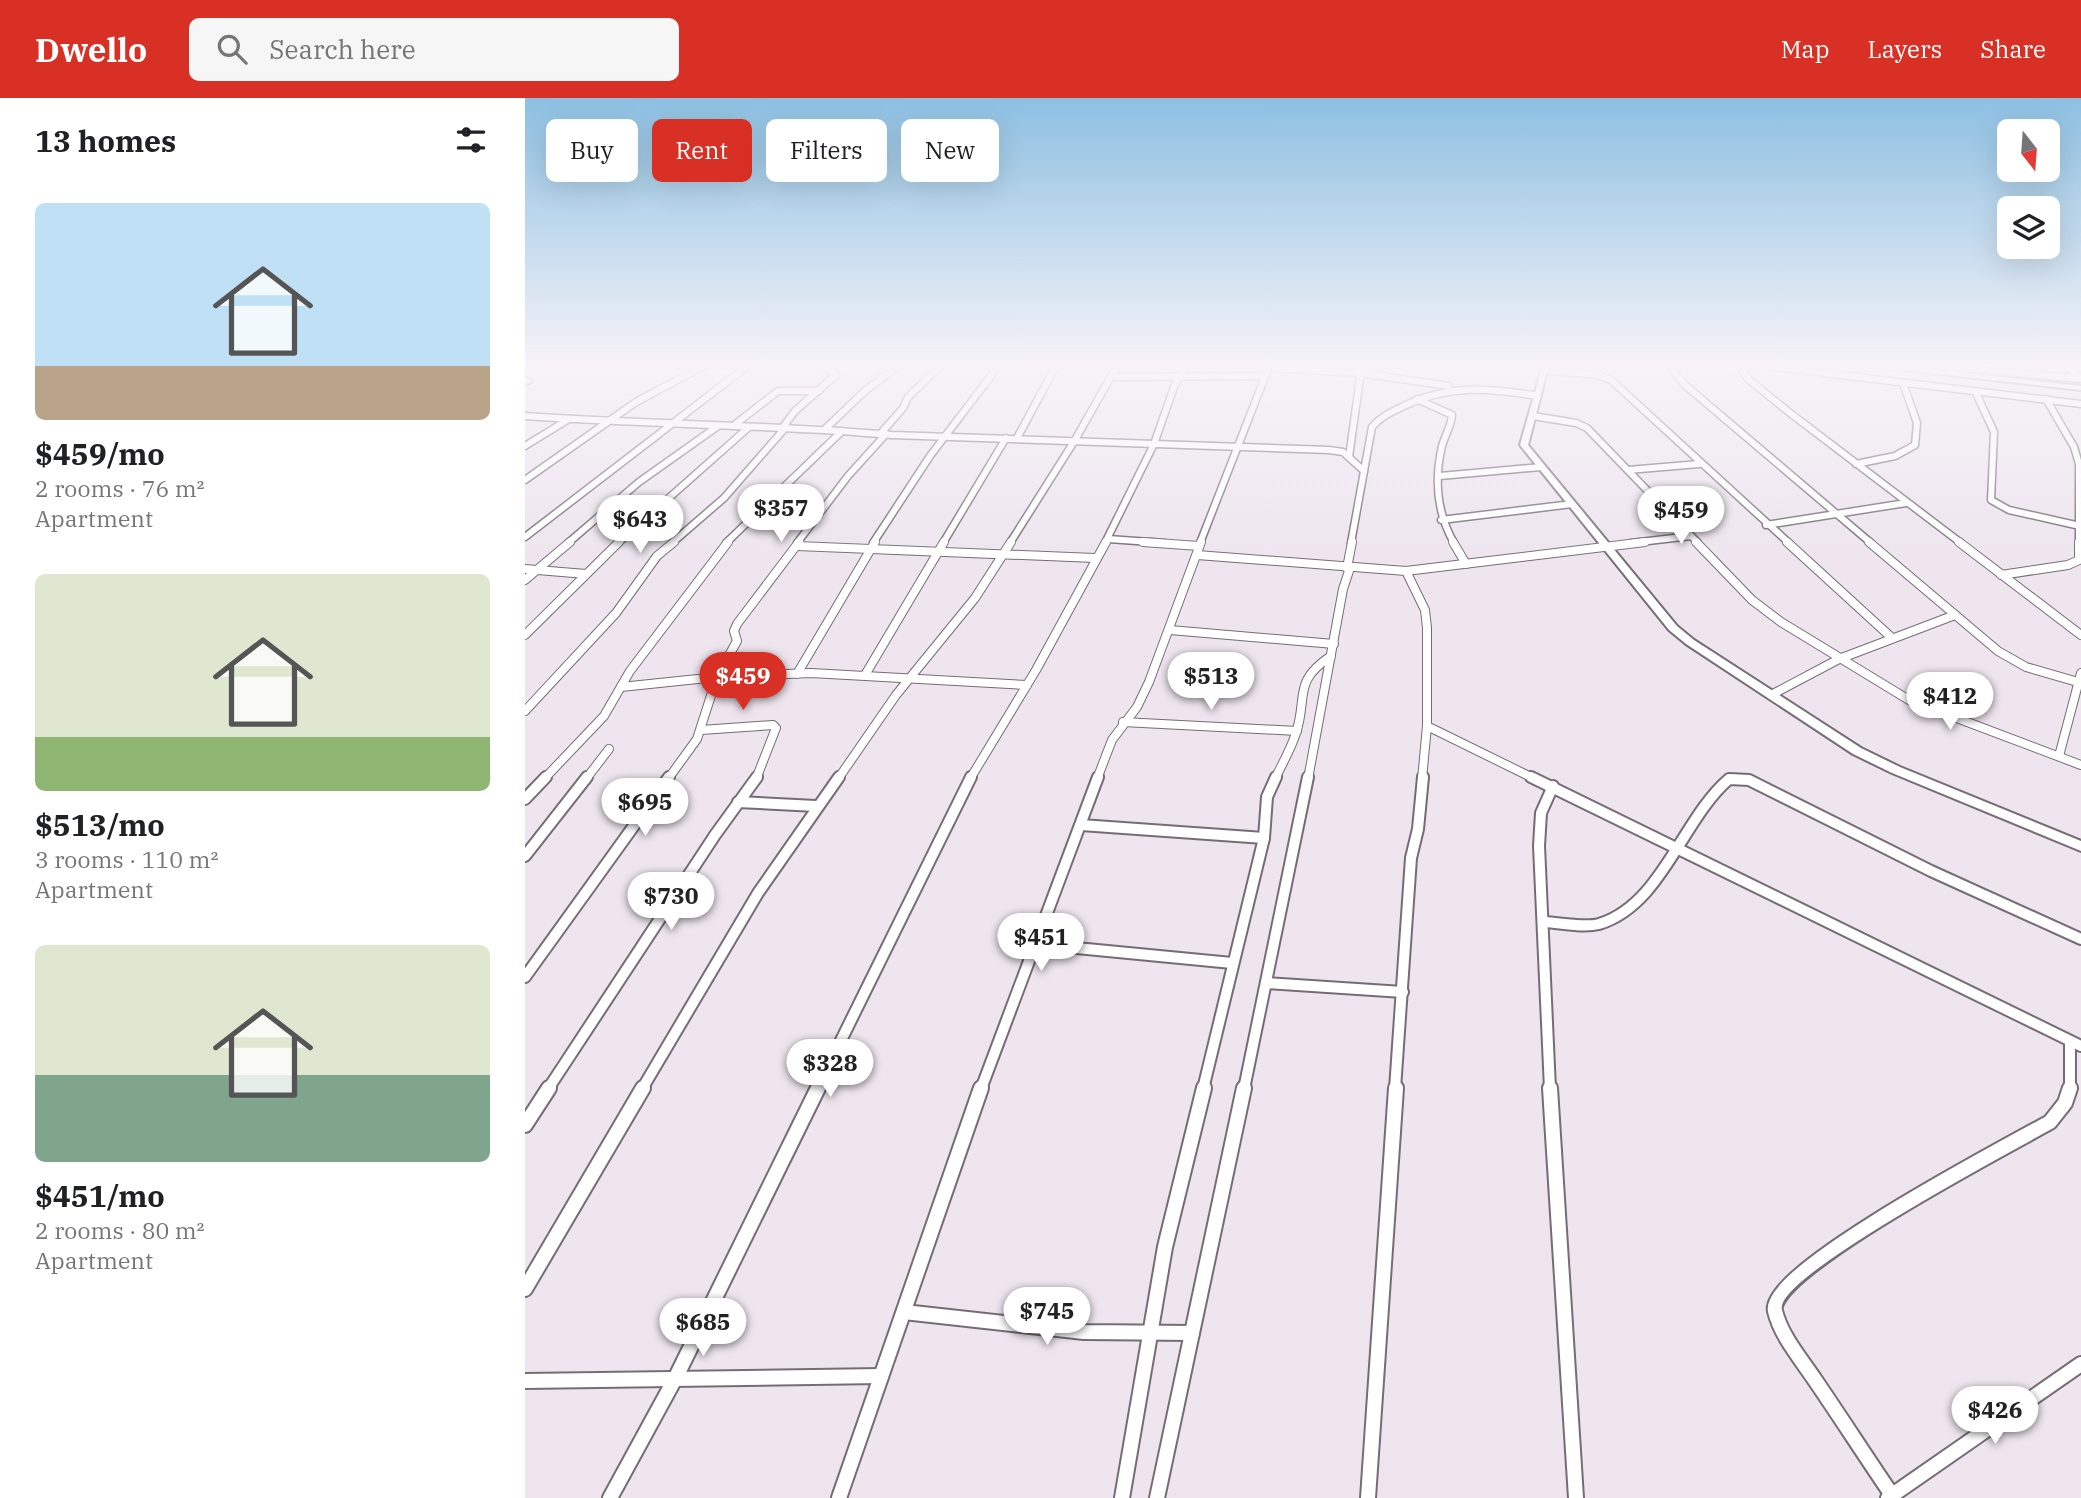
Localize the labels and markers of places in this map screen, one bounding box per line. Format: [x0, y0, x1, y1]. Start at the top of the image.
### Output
pin: $357 [740, 484, 822, 544]
pin: $459 [1640, 486, 1722, 546]
pin: $643 [599, 496, 681, 555]
pin: $459 [702, 652, 784, 712]
pin: $513 [1170, 652, 1252, 712]
pin: $412 [1909, 672, 1991, 732]
pin: $695 [604, 778, 686, 838]
pin: $730 [630, 872, 712, 932]
pin: $451 [1000, 914, 1082, 973]
pin: $328 [789, 1040, 871, 1099]
pin: $745 [1006, 1288, 1088, 1347]
pin: $685 [662, 1298, 744, 1358]
pin: $426 [1954, 1386, 2036, 1446]

